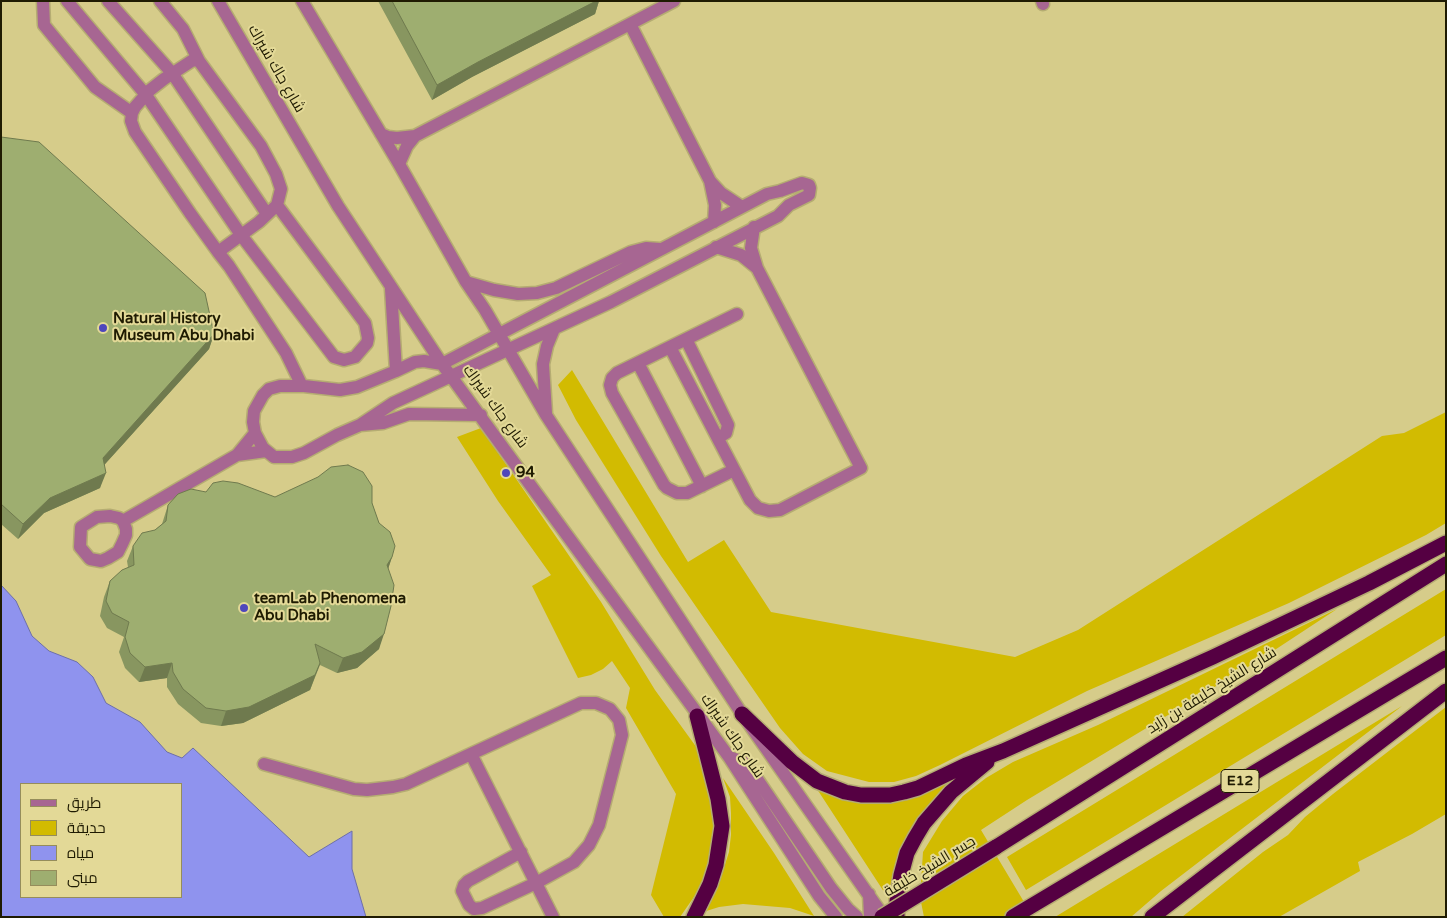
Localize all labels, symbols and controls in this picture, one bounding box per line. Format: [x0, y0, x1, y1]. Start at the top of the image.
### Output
street label: شارع جاك شيراك [244, 22, 308, 116]
place label: Natural History Museum Abu Dhabi [113, 310, 254, 345]
marker: Natural History Museum Abu Dhabi [97, 322, 109, 334]
street label: شارع جاك شيراك [459, 362, 531, 452]
place label: 94 [516, 464, 535, 482]
marker: 94 [500, 467, 512, 479]
place label: teamLab Phenomena Abu Dhabi [254, 590, 406, 625]
marker: teamLab Phenomena Abu Dhabi [238, 602, 250, 614]
street label: شارع الشيخ خليفة بن زايد [1144, 644, 1280, 738]
street label: شارع جاك شيراك [696, 691, 768, 781]
road number: E12 [1221, 769, 1259, 792]
legend [20, 783, 182, 898]
text: طريق [67, 794, 101, 812]
text: حديقة [67, 819, 106, 837]
street label: جسر الشيخ خليفة [881, 833, 979, 901]
text: مياه [67, 844, 94, 862]
text: مبنى [67, 869, 98, 887]

